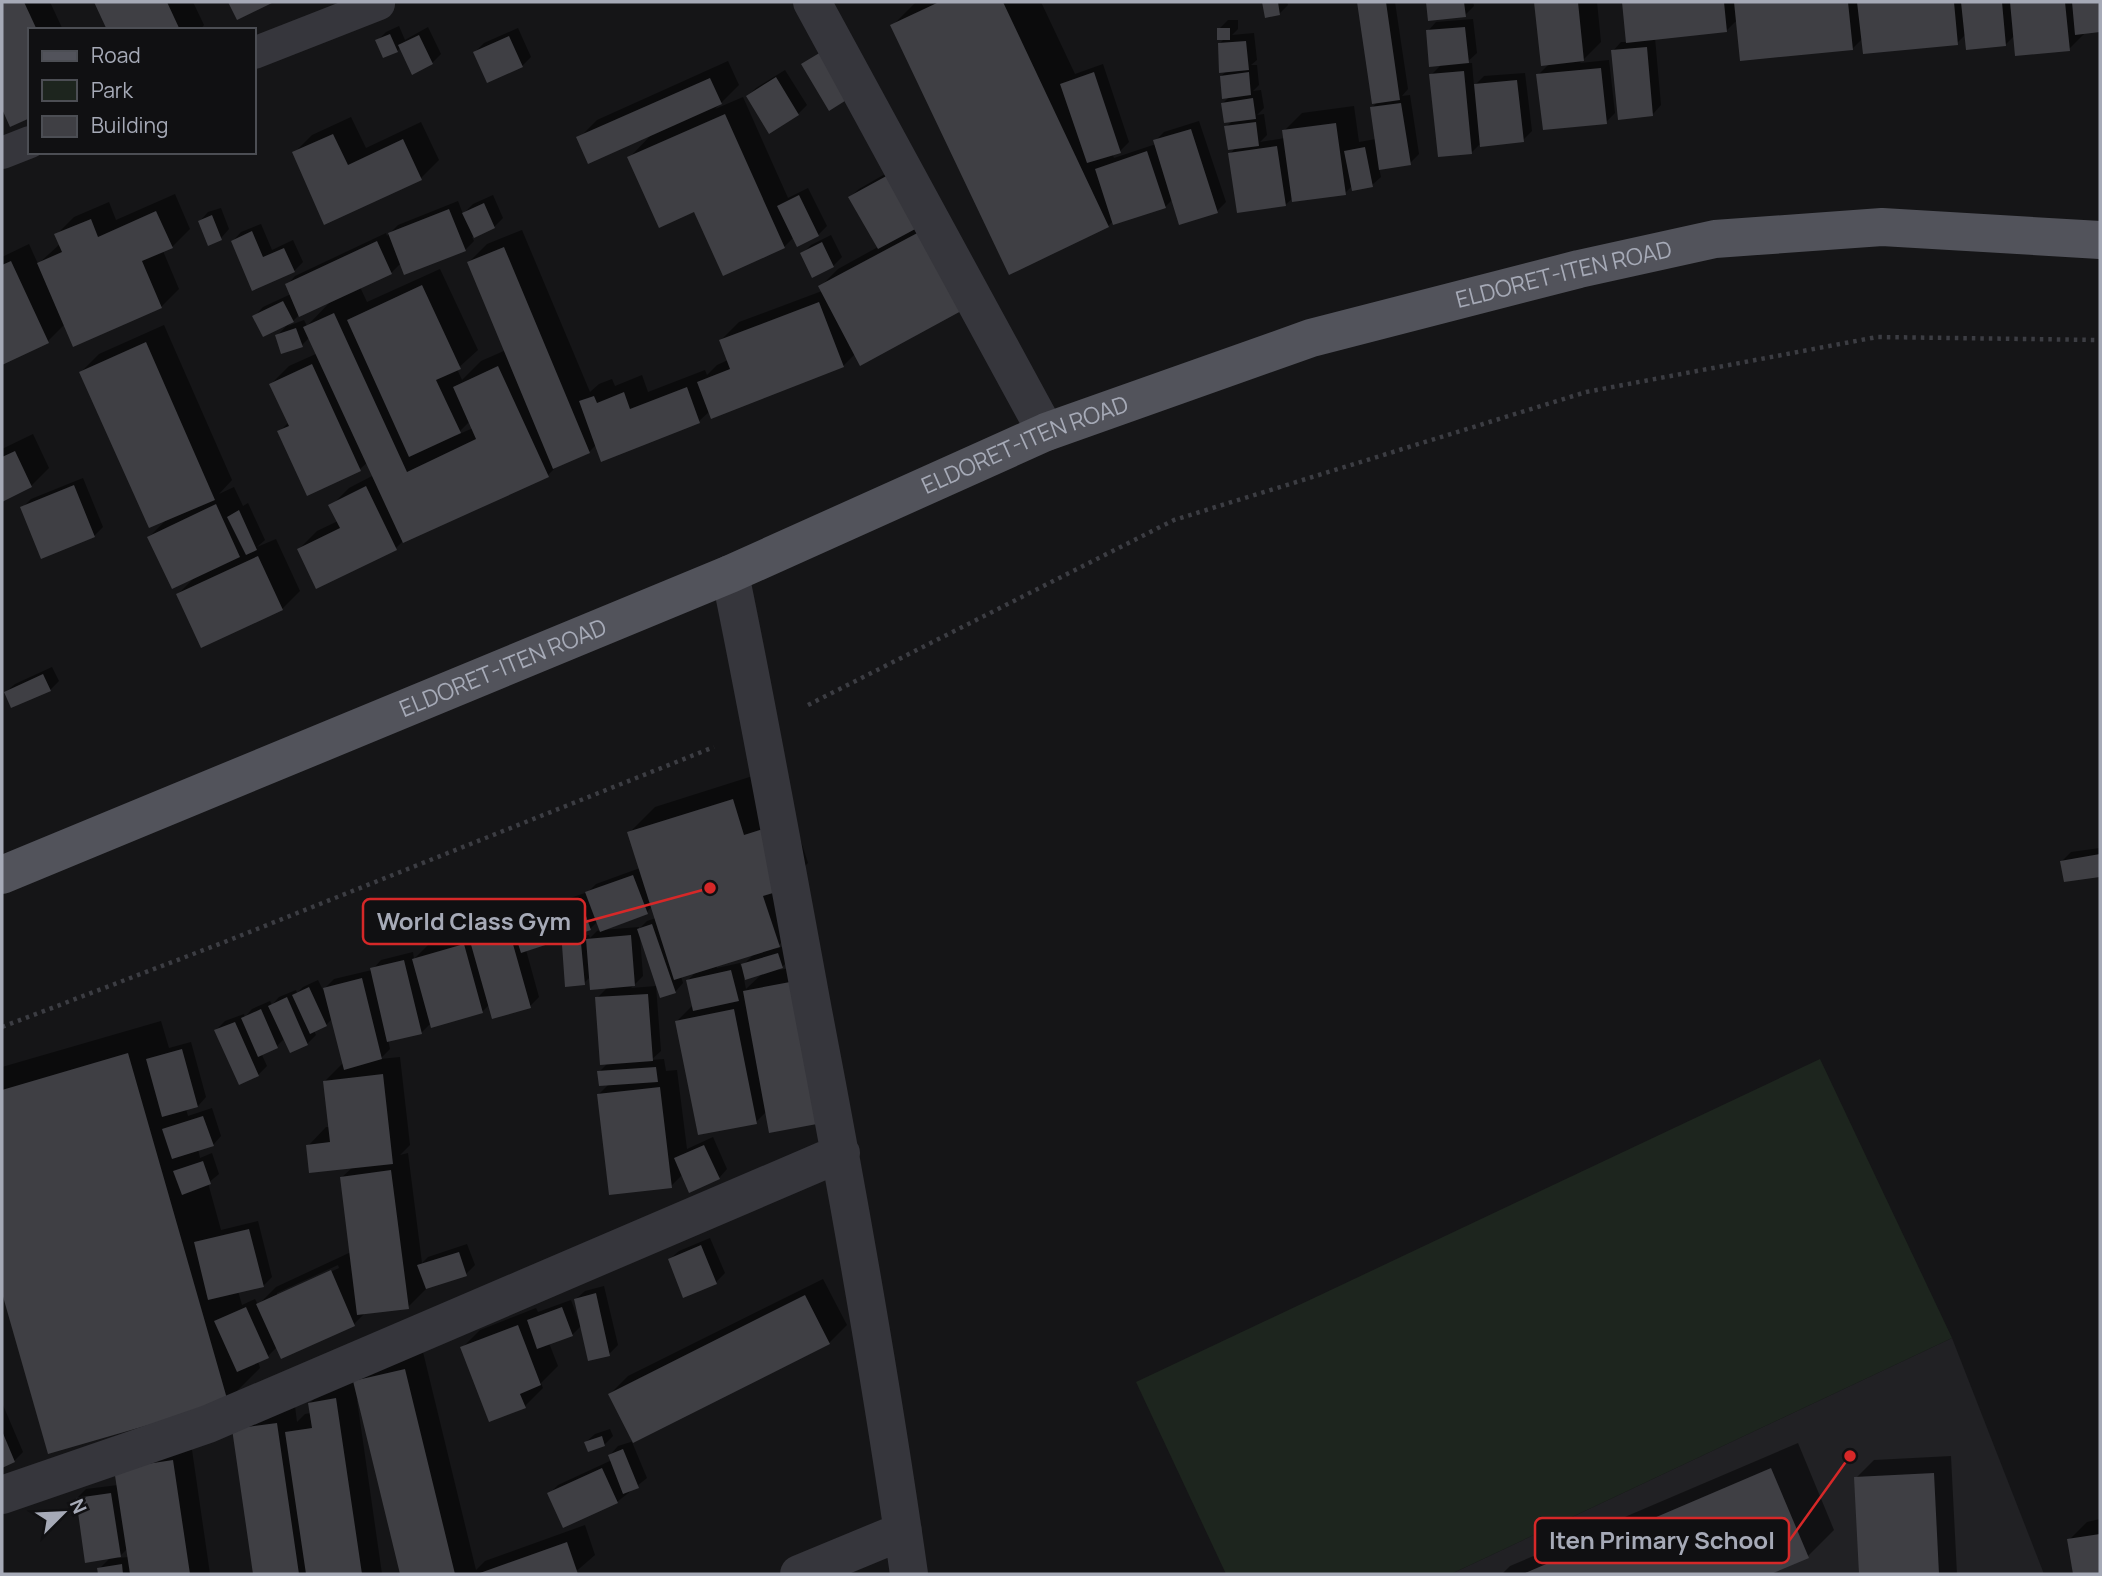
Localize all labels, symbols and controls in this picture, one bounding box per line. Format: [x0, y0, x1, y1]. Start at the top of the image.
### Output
legend [28, 28, 256, 154]
text: Road [91, 41, 141, 69]
text: Park [91, 76, 133, 104]
text: Building [91, 111, 168, 139]
street label: ELDORET-ITEN ROAD [1452, 232, 1675, 315]
street label: ELDORET-ITEN ROAD [916, 387, 1133, 501]
street label: ELDORET-ITEN ROAD [394, 610, 611, 724]
callout: World Class Gym [363, 899, 585, 944]
text: World Class Gym [377, 904, 571, 937]
north arrow [28, 1478, 98, 1548]
text: N [64, 1495, 93, 1518]
callout: Iten Primary School [1535, 1518, 1789, 1563]
text: Iten Primary School [1549, 1523, 1775, 1556]

